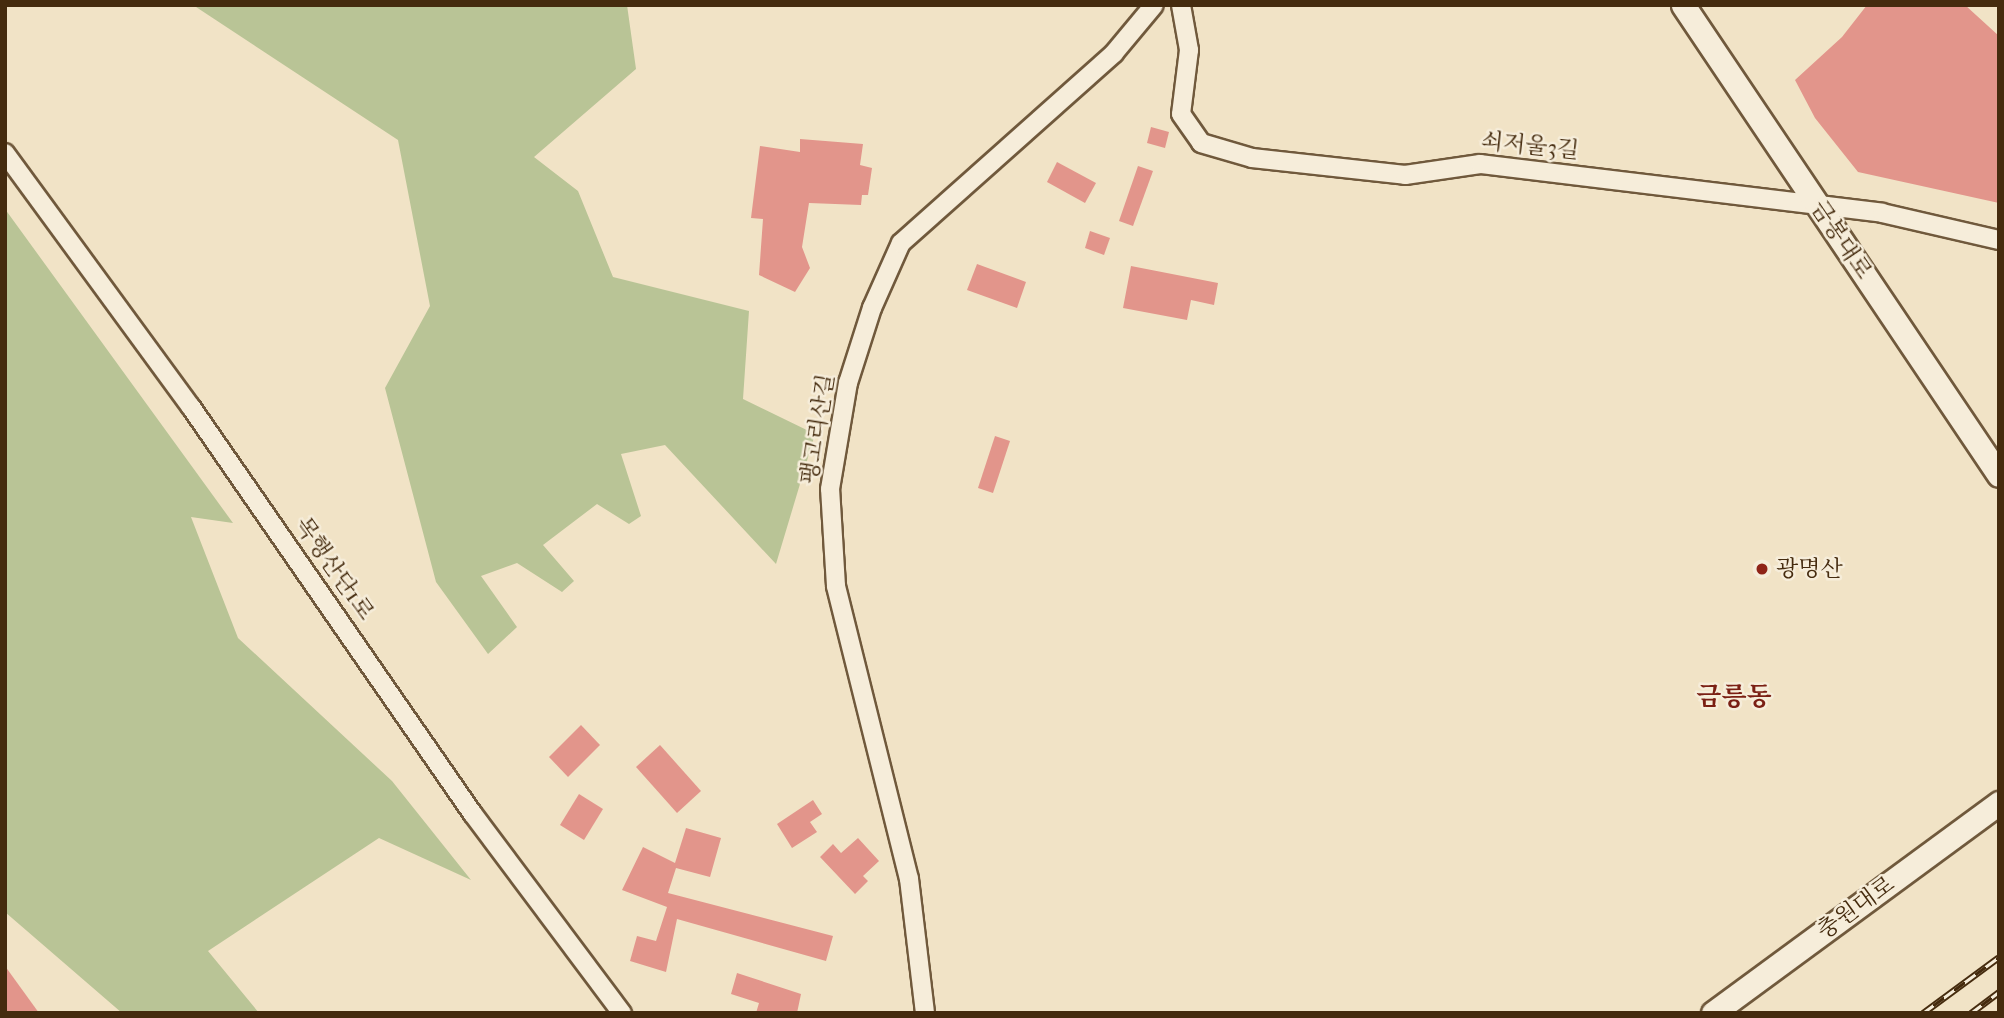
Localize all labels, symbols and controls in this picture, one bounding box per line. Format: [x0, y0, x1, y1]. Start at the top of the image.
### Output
street label: 쇠저울3길 [1480, 127, 1580, 165]
street label: 금봉대로 [1805, 195, 1877, 285]
street label: 팽고리산길 [796, 372, 840, 486]
street label: 목행산단1로 [288, 512, 380, 626]
place label: 광명산 [1776, 555, 1843, 583]
marker: 광명산 [1754, 561, 1770, 577]
district label: 금릉동 [1696, 681, 1772, 713]
street label: 충원대로 [1812, 871, 1900, 945]

